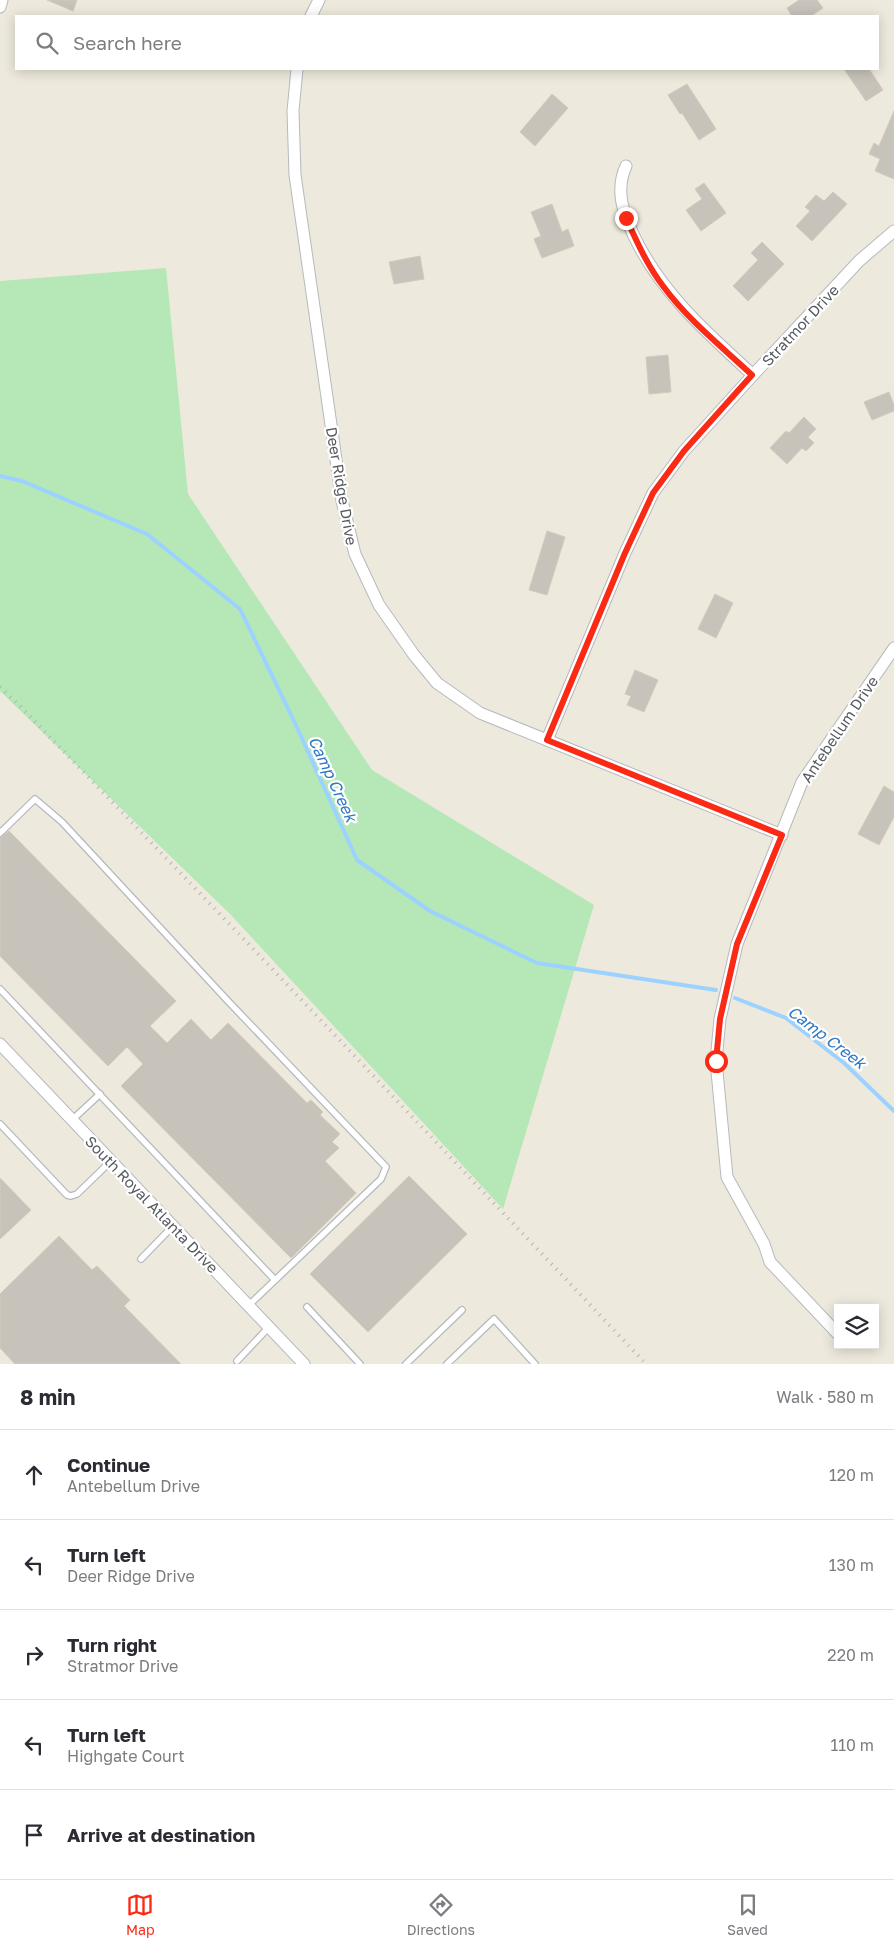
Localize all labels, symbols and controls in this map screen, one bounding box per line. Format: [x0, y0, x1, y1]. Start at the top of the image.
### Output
search box [15, 15, 879, 70]
icon: search [33, 29, 61, 57]
text: Search here [73, 31, 182, 54]
route end [615, 207, 638, 230]
street label: Stratmor Drive [758, 280, 842, 369]
street label: Deer Ridge Drive [323, 425, 361, 547]
street label: Antebellum Drive [797, 672, 881, 786]
water label: Camp Creek [304, 733, 362, 827]
water label: Camp Creek [784, 1001, 872, 1074]
route start [705, 1050, 728, 1073]
street label: South Royal Atlanta Drive [82, 1132, 222, 1276]
map controls [834, 1304, 879, 1349]
button: layers [834, 1304, 879, 1349]
text: 8 min [20, 1384, 76, 1410]
text: Walk · 580 m [776, 1387, 874, 1407]
text: Continue [67, 1453, 150, 1476]
icon: ahead [20, 1461, 48, 1489]
text: 120 m [829, 1465, 874, 1485]
text: Antebellum Drive [67, 1476, 200, 1496]
text: Turn left [67, 1543, 146, 1566]
icon: left [20, 1551, 48, 1579]
text: 130 m [829, 1555, 874, 1575]
text: Deer Ridge Drive [67, 1566, 195, 1586]
text: Turn right [67, 1633, 157, 1656]
icon: right [20, 1641, 48, 1669]
text: 220 m [827, 1645, 874, 1665]
text: Stratmor Drive [67, 1656, 178, 1676]
text: Turn left [67, 1723, 146, 1746]
icon: left [20, 1731, 48, 1759]
text: 110 m [830, 1735, 874, 1755]
text: Highgate Court [67, 1746, 185, 1766]
icon: arrive [20, 1821, 48, 1849]
text: Arrive at destination [67, 1823, 255, 1846]
tab: Map [126, 1891, 155, 1938]
tab: Directions [407, 1891, 475, 1938]
tab: Saved [727, 1891, 768, 1938]

